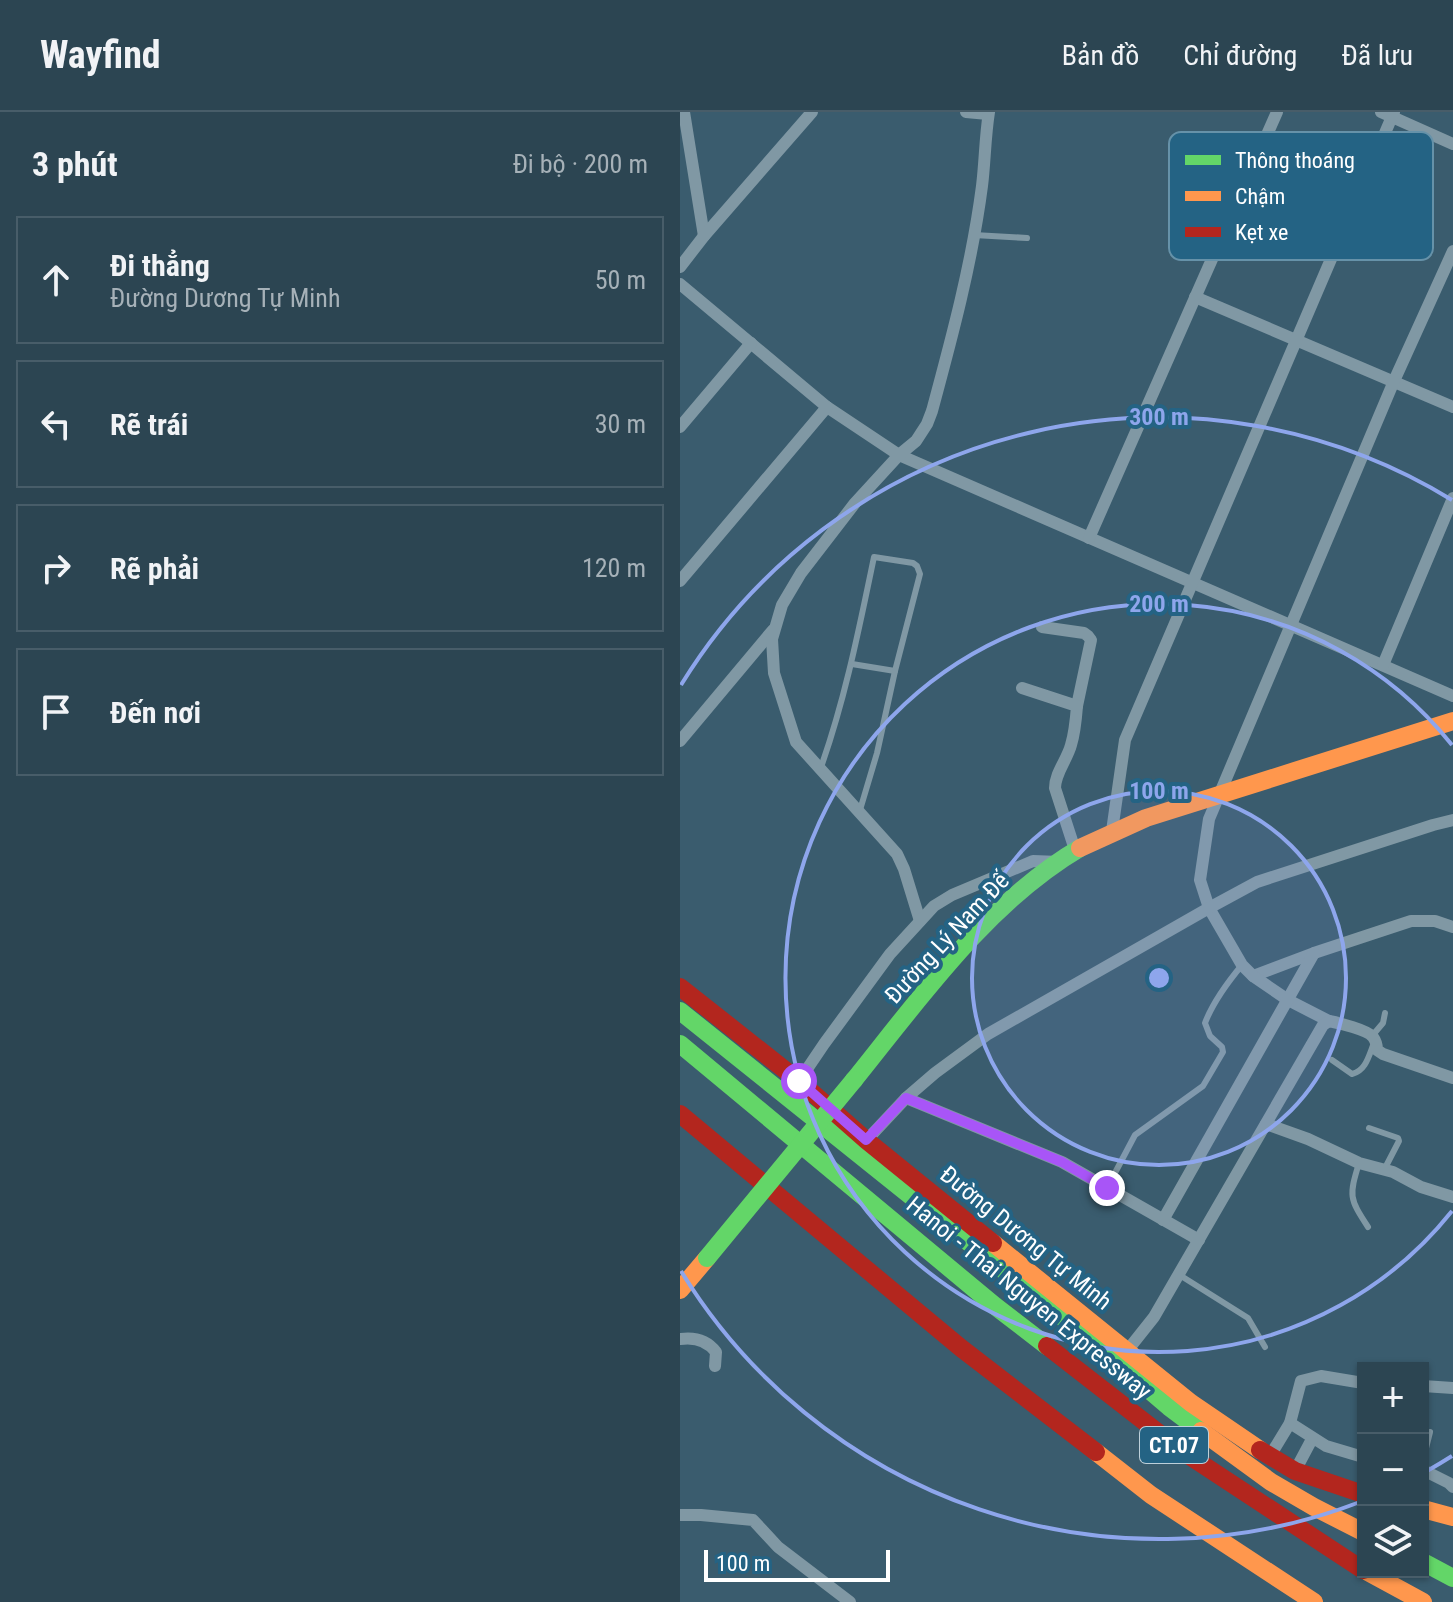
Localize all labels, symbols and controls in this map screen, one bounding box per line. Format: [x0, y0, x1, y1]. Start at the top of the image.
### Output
text: Wayfind [40, 33, 161, 77]
text: Bản đồ [1062, 39, 1139, 72]
text: Chỉ đường [1183, 39, 1297, 72]
text: Đã lưu [1341, 39, 1413, 72]
legend [1169, 132, 1433, 260]
text: 3 phút [32, 144, 118, 184]
text: Thông thoáng [1235, 148, 1355, 173]
text: Đi bộ · 200 m [513, 149, 648, 179]
text: Chậm [1235, 184, 1285, 209]
text: Kẹt xe [1235, 220, 1288, 245]
text: Đi thẳng [110, 248, 210, 283]
icon: ahead [34, 258, 78, 302]
text: 50 m [595, 265, 646, 295]
text: Đường Dương Tự Minh [110, 283, 340, 313]
icon: left [34, 402, 78, 446]
text: 300 m [1129, 403, 1189, 431]
text: Rẽ trái [110, 407, 188, 442]
text: 30 m [595, 409, 646, 439]
icon: right [34, 546, 78, 590]
text: Rẽ phải [110, 551, 199, 586]
text: 120 m [582, 553, 646, 583]
text: 200 m [1129, 590, 1189, 618]
icon: arrive [34, 690, 78, 734]
text: Đến nơi [110, 695, 201, 730]
text: 100 m [1129, 777, 1189, 805]
street label: Đường Lý Nam Đế [879, 865, 1016, 1009]
centre of rings [1145, 964, 1173, 992]
route start [781, 1063, 817, 1099]
street label: Đường Dương Tự Minh [935, 1160, 1117, 1316]
route end [1089, 1170, 1125, 1206]
street label: Hanoi - Thai Nguyen Expressway [901, 1191, 1157, 1405]
map controls [1357, 1362, 1429, 1578]
button: + [1357, 1362, 1429, 1434]
road number: CT.07 [1140, 1427, 1208, 1463]
button: − [1357, 1434, 1429, 1506]
button: layers [1357, 1506, 1429, 1578]
scale bar [704, 1546, 890, 1582]
text: 100 m [716, 1551, 770, 1576]

